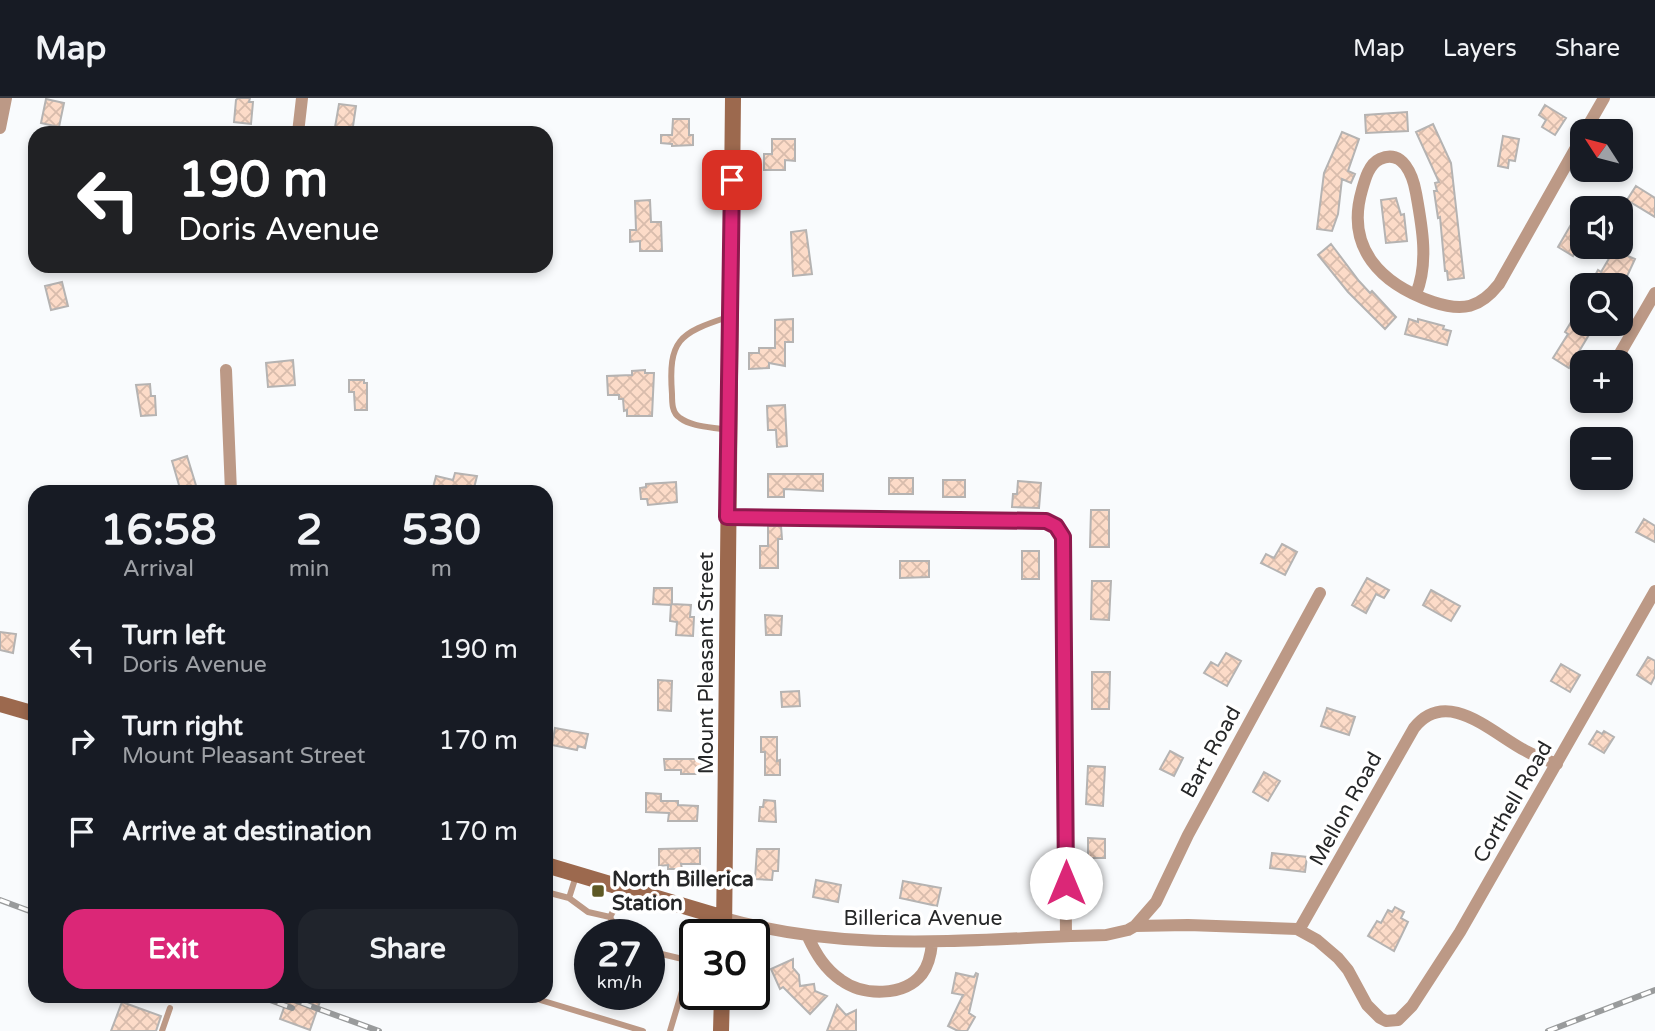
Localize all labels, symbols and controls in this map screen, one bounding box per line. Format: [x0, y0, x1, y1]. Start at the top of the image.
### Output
text: Map [35, 29, 106, 68]
text: Map [1353, 34, 1405, 63]
text: Layers [1443, 34, 1517, 63]
text: Share [1555, 34, 1620, 63]
north arrow [1570, 119, 1633, 182]
map controls [1570, 119, 1633, 490]
pin [702, 150, 762, 210]
text: 190 m [178, 151, 328, 210]
icon: left [63, 154, 154, 245]
icon: arrive [713, 161, 751, 199]
button: sound [1570, 196, 1633, 259]
text: Doris Avenue [178, 211, 379, 249]
button: search [1570, 273, 1633, 336]
button: + [1570, 350, 1633, 413]
button: − [1570, 427, 1633, 490]
text: 16:58 [100, 505, 217, 556]
text: 2 [296, 505, 322, 556]
text: 530 [402, 505, 481, 556]
street label: Mount Pleasant Street [694, 552, 719, 774]
text: Arrival [123, 555, 194, 583]
text: min [289, 555, 330, 583]
text: m [431, 555, 452, 583]
text: Turn left [122, 620, 225, 651]
icon: left [63, 631, 101, 669]
text: 190 m [438, 634, 518, 665]
text: Doris Avenue [122, 651, 267, 679]
street label: Bart Road [1176, 702, 1246, 802]
text: Turn right [122, 711, 243, 742]
icon: right [63, 722, 101, 760]
text: 170 m [438, 725, 518, 756]
street label: Corthell Road [1468, 737, 1558, 867]
text: Mount Pleasant Street [122, 742, 366, 770]
street label: Mellon Road [1304, 748, 1388, 870]
icon: arrive [63, 813, 101, 851]
text: Arrive at destination [122, 816, 372, 847]
text: 170 m [438, 816, 518, 847]
position arrow [1029, 846, 1103, 920]
place label: North Billerica Station [612, 867, 754, 916]
marker: North Billerica Station [590, 883, 606, 899]
street label: Billerica Avenue [844, 906, 1003, 931]
button: Exit [63, 909, 284, 989]
button: Share [298, 909, 518, 989]
speed limit sign: 30 [679, 919, 770, 1010]
text: 27 [598, 934, 641, 976]
text: km/h [597, 971, 642, 993]

